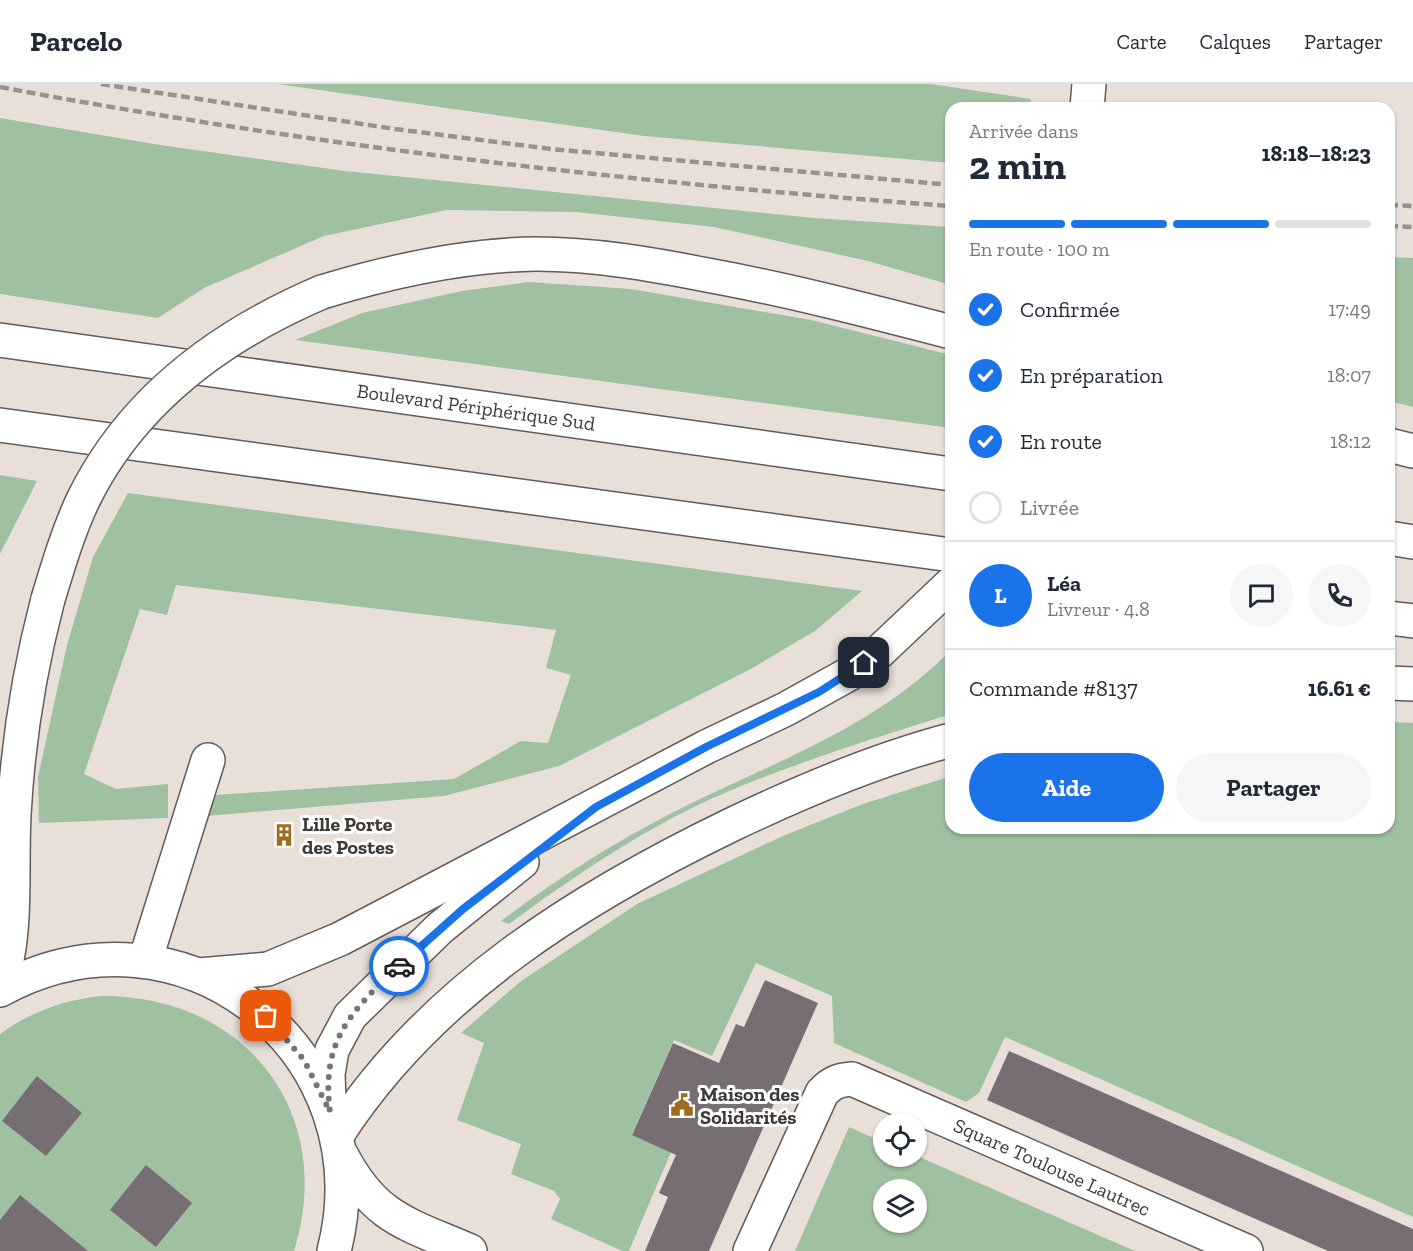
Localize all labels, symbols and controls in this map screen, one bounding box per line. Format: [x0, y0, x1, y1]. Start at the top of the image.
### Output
text: Parcelo [30, 25, 122, 58]
text: Carte [1116, 29, 1167, 54]
text: Calques [1200, 29, 1271, 54]
text: Partager [1304, 29, 1383, 54]
text: Arrivée dans [969, 119, 1078, 143]
text: 18:18–18:23 [1262, 140, 1371, 167]
text: 2 min [969, 142, 1066, 189]
text: En route · 100 m [969, 237, 1109, 261]
icon: check [969, 293, 1002, 326]
text: Confirmée [1020, 296, 1120, 323]
text: 17:49 [1328, 297, 1371, 321]
icon: check [969, 359, 1002, 392]
text: En préparation [1020, 362, 1163, 389]
text: 18:07 [1327, 363, 1371, 387]
street label: Boulevard Périphérique Sud [355, 378, 597, 436]
icon: check [969, 425, 1002, 458]
text: En route [1020, 428, 1102, 455]
text: 18:12 [1330, 429, 1371, 453]
text: Livrée [1020, 494, 1079, 521]
button: chat [1230, 564, 1293, 627]
button: phone [1308, 564, 1371, 627]
text: Léa [1047, 570, 1081, 597]
text: L [994, 582, 1007, 609]
text: Livreur · 4.8 [1047, 597, 1150, 621]
pin [838, 637, 889, 688]
icon: home [847, 646, 880, 679]
text: Commande #8137 [969, 675, 1138, 702]
text: 16.61 € [1308, 675, 1371, 702]
button: Aide [969, 753, 1164, 822]
button: Partager [1176, 753, 1371, 822]
place label: Lille Porte des Postes [302, 812, 394, 859]
building icon: Lille Porte des Postes [271, 822, 297, 848]
courier [369, 936, 429, 996]
icon: car [383, 950, 416, 983]
pin [240, 990, 291, 1041]
icon: bag [249, 999, 282, 1032]
place label: Maison des Solidarités [700, 1082, 799, 1129]
public building icon: Maison des Solidarités [669, 1092, 695, 1118]
map controls [873, 1113, 927, 1233]
button: locate [873, 1113, 927, 1167]
street label: Square Toulouse Lautrec [950, 1113, 1154, 1221]
button: layers [873, 1179, 927, 1233]

